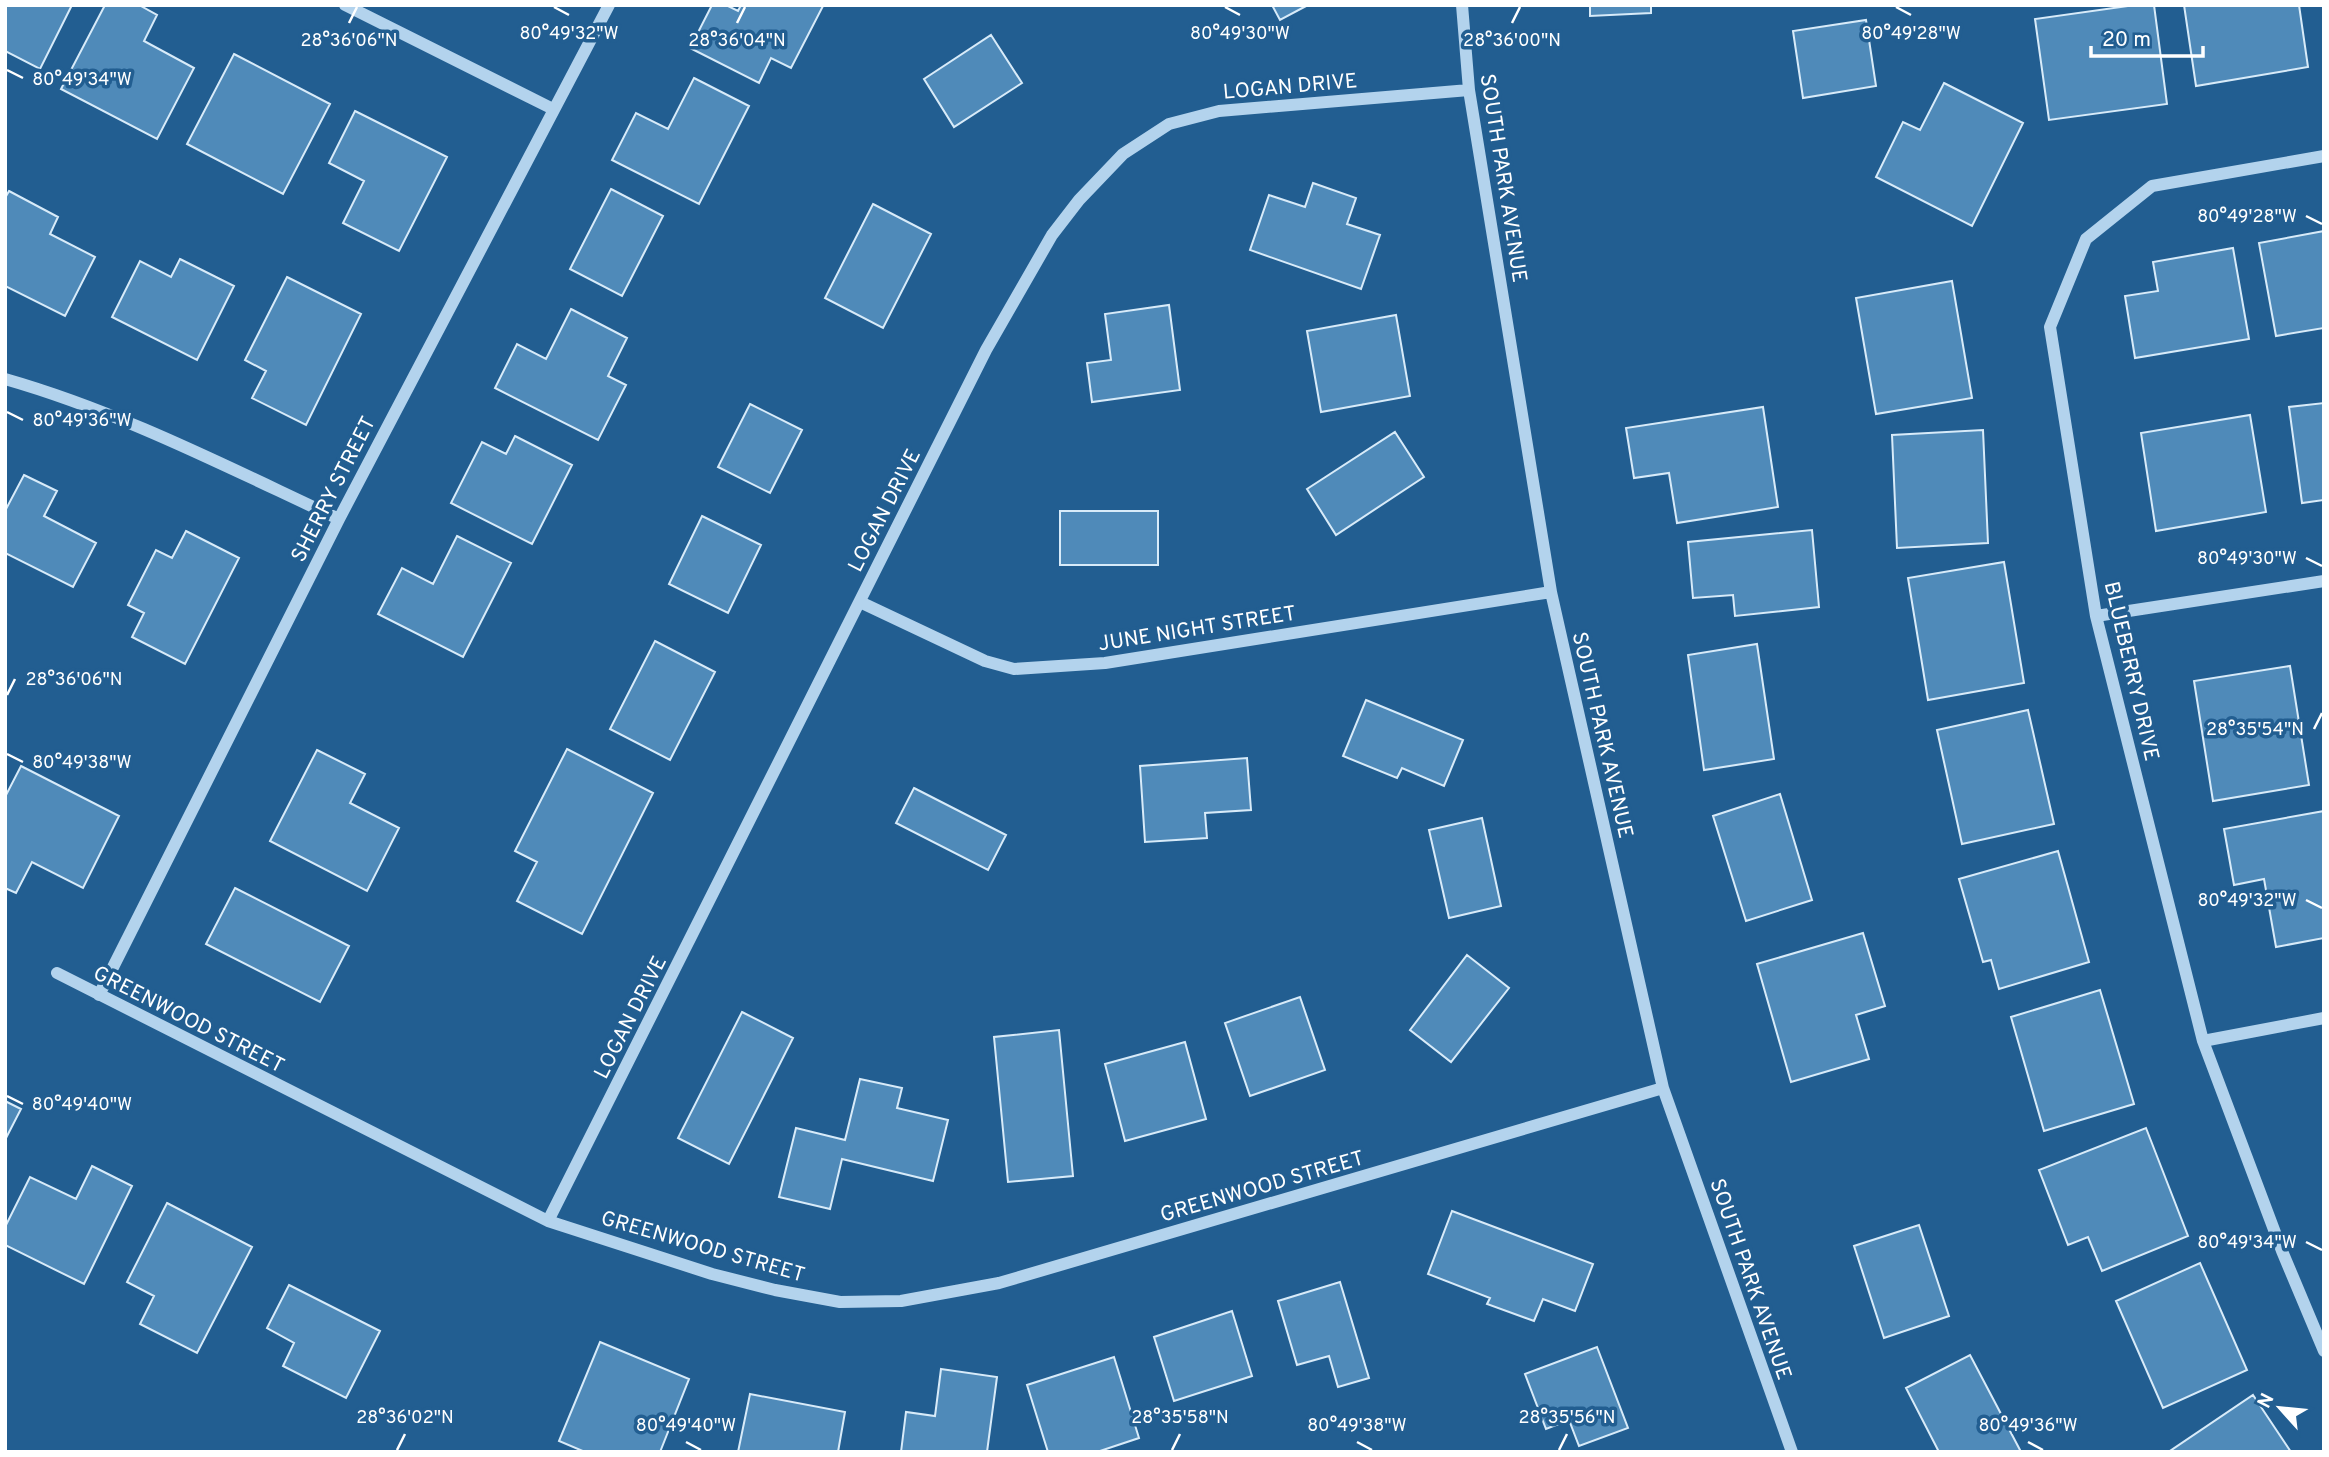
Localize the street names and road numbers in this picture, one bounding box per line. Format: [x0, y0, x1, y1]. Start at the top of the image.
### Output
street label: LOGAN DRIVE [1222, 68, 1358, 107]
street label: SOUTH PARK AVENUE [1473, 72, 1532, 285]
street label: SHERRY STREET [286, 412, 383, 567]
street label: LOGAN DRIVE [843, 445, 928, 577]
street label: BLUEBERRY DRIVE [2097, 579, 2164, 764]
street label: JUNE NIGHT STREET [1096, 601, 1298, 658]
street label: SOUTH PARK AVENUE [1565, 629, 1638, 841]
street label: LOGAN DRIVE [589, 952, 674, 1084]
street label: GREENWOOD STREET [88, 960, 288, 1080]
street label: GREENWOOD STREET [1157, 1145, 1368, 1229]
street label: SOUTH PARK AVENUE [1702, 1175, 1797, 1384]
street label: GREENWOOD STREET [597, 1205, 808, 1289]

